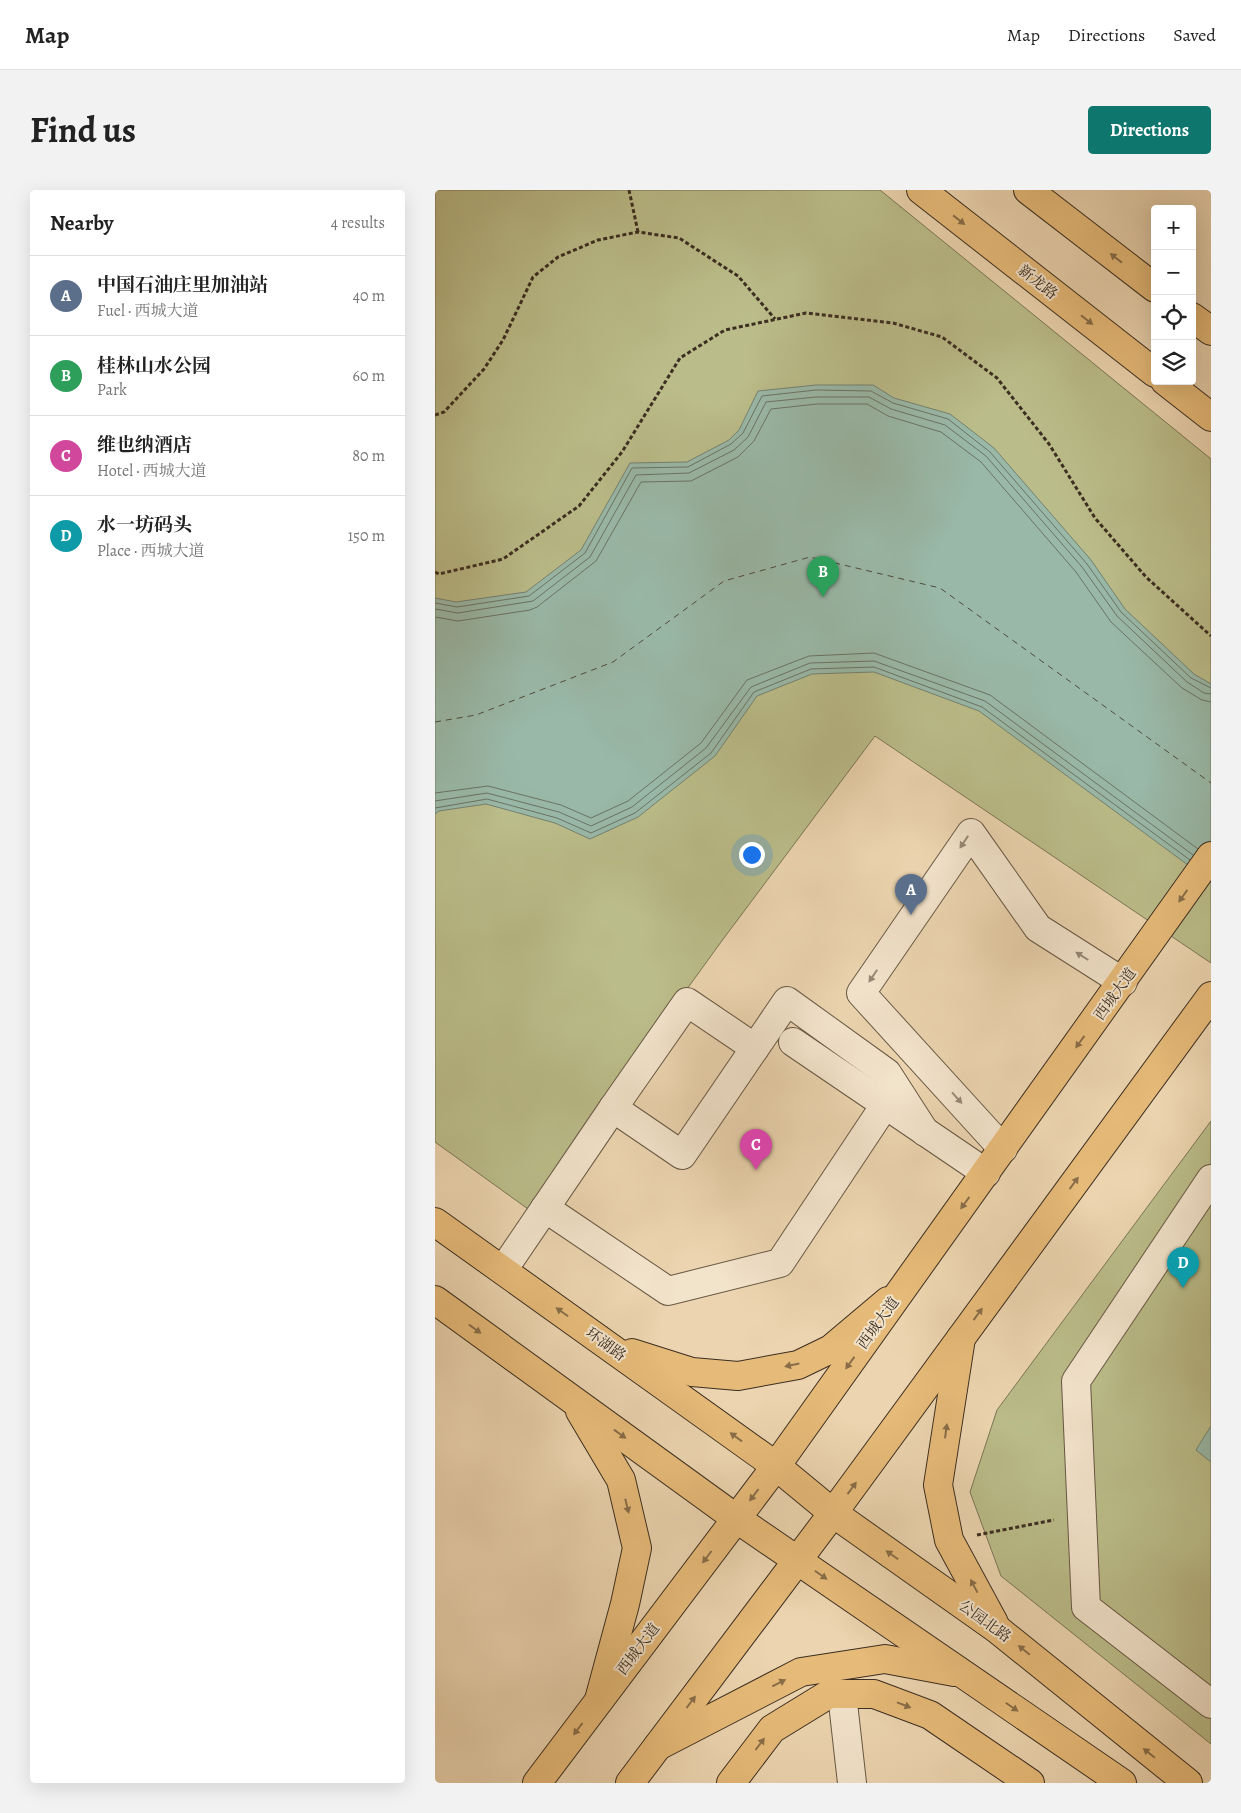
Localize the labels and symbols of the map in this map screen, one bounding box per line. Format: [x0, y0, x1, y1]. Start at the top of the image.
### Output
one-way arrow [952, 215, 966, 225]
one-way arrow [1110, 252, 1123, 263]
street label: 新龙路 [1014, 260, 1062, 304]
one-way arrow [1080, 315, 1093, 326]
pin: B [807, 556, 839, 597]
one-way arrow [960, 835, 969, 849]
your location [739, 842, 765, 868]
pin: A [895, 874, 927, 915]
one-way arrow [1178, 890, 1188, 903]
one-way arrow [1075, 951, 1089, 961]
street label: 西城大道 [1089, 964, 1141, 1024]
one-way arrow [868, 970, 878, 983]
one-way arrow [1075, 1035, 1085, 1049]
one-way arrow [951, 1092, 963, 1104]
pin: C [740, 1129, 772, 1170]
one-way arrow [1069, 1176, 1079, 1190]
one-way arrow [960, 1196, 970, 1210]
pin: D [1167, 1247, 1199, 1288]
street label: 西城大道 [852, 1293, 904, 1353]
one-way arrow [555, 1307, 568, 1317]
one-way arrow [973, 1308, 984, 1321]
street label: 环湖路 [582, 1323, 630, 1365]
one-way arrow [468, 1324, 481, 1334]
one-way arrow [844, 1356, 855, 1369]
one-way arrow [784, 1362, 800, 1370]
one-way arrow [942, 1423, 950, 1439]
one-way arrow [613, 1429, 626, 1440]
one-way arrow [729, 1432, 743, 1442]
one-way arrow [847, 1481, 857, 1495]
one-way arrow [749, 1488, 760, 1501]
one-way arrow [623, 1499, 631, 1514]
one-way arrow [702, 1550, 713, 1563]
one-way arrow [885, 1550, 899, 1560]
one-way arrow [814, 1570, 827, 1580]
one-way arrow [970, 1579, 978, 1593]
street label: 公园北路 [955, 1595, 1015, 1647]
street label: 西城大道 [612, 1619, 664, 1679]
one-way arrow [1017, 1645, 1030, 1656]
one-way arrow [772, 1679, 786, 1687]
one-way arrow [686, 1695, 696, 1709]
one-way arrow [896, 1702, 911, 1709]
one-way arrow [1005, 1702, 1019, 1712]
one-way arrow [573, 1722, 583, 1736]
one-way arrow [755, 1738, 766, 1751]
one-way arrow [1143, 1747, 1156, 1758]

